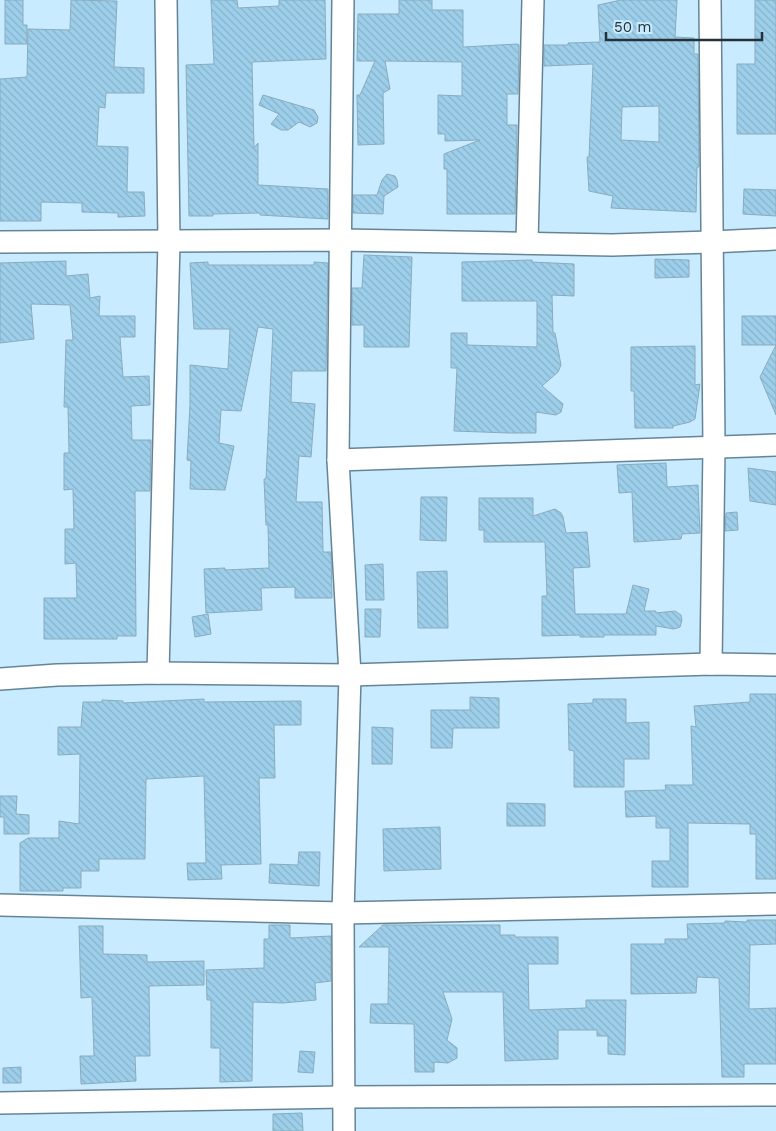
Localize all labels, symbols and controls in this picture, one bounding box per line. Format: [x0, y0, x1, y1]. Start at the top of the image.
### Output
scale bar [606, 10, 762, 42]
text: 50 m [614, 18, 651, 36]

